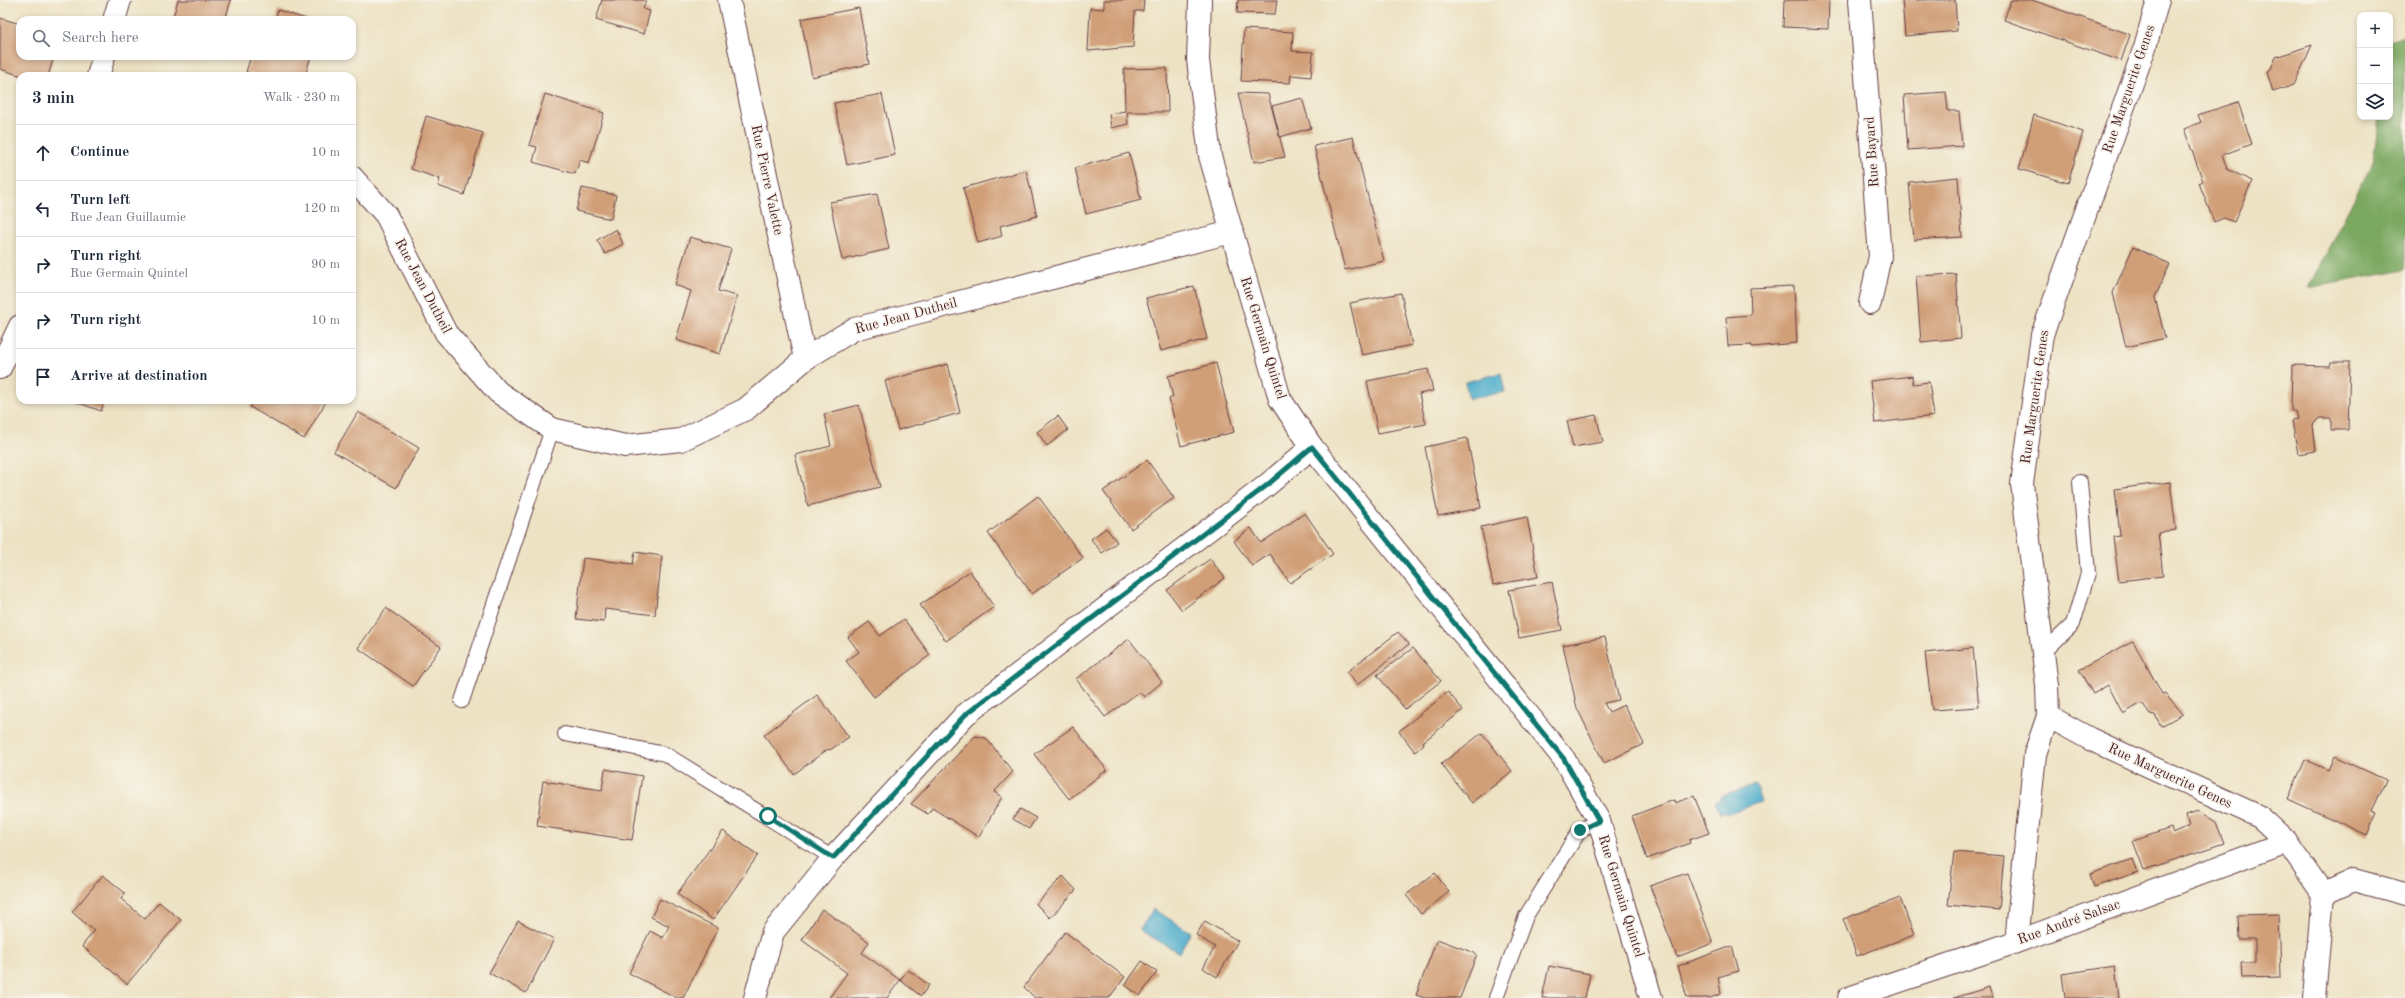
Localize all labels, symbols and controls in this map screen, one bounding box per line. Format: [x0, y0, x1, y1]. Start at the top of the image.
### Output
map controls [2357, 12, 2393, 120]
button: + [2357, 12, 2393, 48]
search box [16, 16, 356, 60]
street label: Rue Marguerite Genes [2100, 23, 2158, 155]
icon: search [30, 27, 52, 49]
text: Search here [62, 31, 139, 46]
button: − [2357, 48, 2393, 84]
button: layers [2357, 84, 2393, 120]
text: 3 min [32, 90, 75, 107]
text: Walk · 230 m [263, 91, 340, 104]
street label: Rue Bayard [1863, 116, 1881, 188]
street label: Rue Pierre Valette [748, 124, 786, 236]
icon: ahead [32, 142, 54, 164]
text: Continue [70, 145, 129, 160]
text: 10 m [311, 146, 340, 159]
text: Turn left [70, 193, 130, 208]
icon: left [32, 198, 54, 220]
text: 120 m [303, 202, 340, 215]
text: Rue Jean Guillaumie [70, 211, 186, 224]
street label: Rue Jean Dutheil [392, 236, 454, 336]
text: Turn right [70, 249, 141, 264]
icon: right [32, 254, 54, 276]
text: 90 m [311, 258, 340, 271]
text: Rue Germain Quintel [70, 267, 188, 280]
street label: Rue Germain Quintel [1238, 275, 1288, 401]
street label: Rue Jean Dutheil [853, 296, 959, 336]
icon: right [32, 310, 54, 332]
text: Turn right [70, 313, 141, 328]
text: 10 m [311, 314, 340, 327]
street label: Rue Marguerite Genes [2019, 329, 2051, 465]
icon: arrive [32, 366, 54, 388]
text: Arrive at destination [70, 369, 208, 384]
street label: Rue Marguerite Genes [2106, 741, 2234, 811]
route start [759, 807, 777, 825]
route end [1571, 821, 1589, 839]
street label: Rue Germain Quintel [1596, 833, 1646, 959]
street label: Rue André Salsac [2016, 897, 2122, 947]

